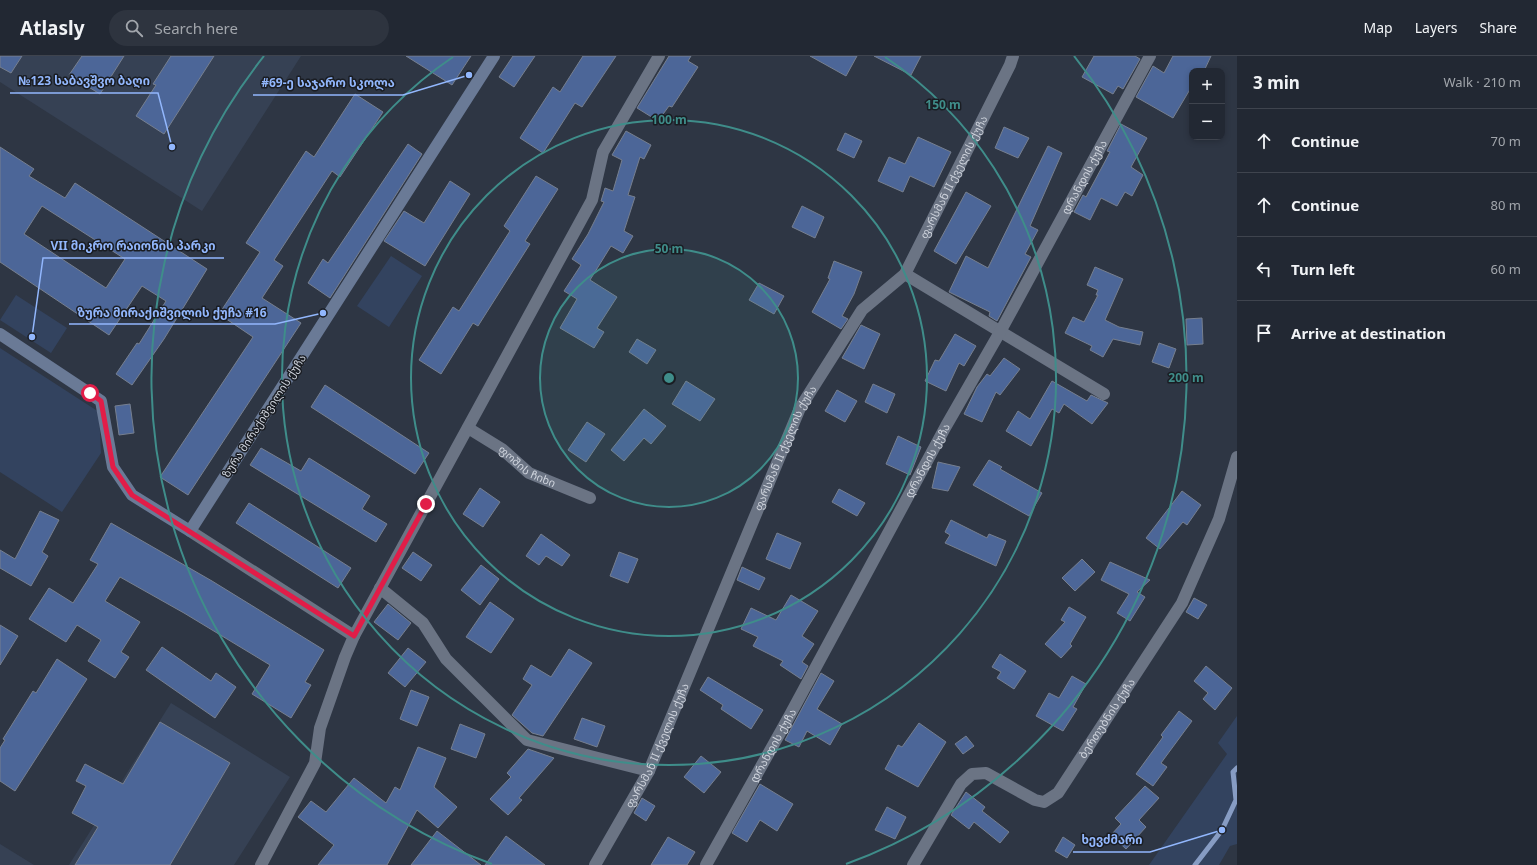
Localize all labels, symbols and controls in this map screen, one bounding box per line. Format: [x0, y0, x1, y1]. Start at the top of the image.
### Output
search box [109, 10, 389, 46]
text: Atlasly [20, 15, 85, 41]
icon: search [123, 17, 145, 39]
text: Search here [155, 18, 238, 38]
text: Map [1364, 18, 1393, 37]
text: Layers [1415, 18, 1457, 37]
text: Share [1479, 18, 1517, 37]
map controls [1189, 68, 1225, 140]
button: + [1189, 68, 1225, 104]
callout: №123 საბავშვო ბაღი [10, 69, 158, 93]
callout: #69-ე საჯარო სკოლა [253, 71, 403, 95]
text: 3 min [1253, 71, 1300, 94]
text: №123 საბავშვო ბაღი [18, 72, 150, 89]
text: Walk · 210 m [1443, 73, 1521, 91]
text: #69-ე საჯარო სკოლა [261, 74, 395, 91]
text: 150 m [925, 96, 961, 113]
button: − [1189, 104, 1225, 140]
text: 100 m [651, 111, 687, 128]
street label: ფარსმან II ქველის ქუჩა [916, 113, 990, 241]
icon: ahead [1253, 130, 1275, 152]
text: Continue [1291, 131, 1359, 151]
text: 70 m [1491, 132, 1521, 150]
street label: დრანდის ქუჩა [1057, 137, 1110, 217]
icon: ahead [1253, 194, 1275, 216]
text: Continue [1291, 195, 1359, 215]
text: 80 m [1491, 196, 1521, 214]
callout: VII მიკრო რაიონის პარკი [43, 234, 224, 258]
text: VII მიკრო რაიონის პარკი [51, 237, 216, 254]
text: 50 m [655, 240, 683, 257]
icon: left [1253, 258, 1275, 280]
text: Turn left [1291, 259, 1355, 279]
text: 60 m [1491, 260, 1521, 278]
callout: ზურა მირაქიშვილის ქუჩა #16 [69, 300, 275, 324]
text: ზურა მირაქიშვილის ქუჩა #16 [77, 304, 267, 321]
icon: arrive [1253, 322, 1275, 344]
text: Arrive at destination [1291, 323, 1446, 343]
street label: ზურა მირაქიშვილის ქუჩა [218, 351, 309, 480]
text: 200 m [1168, 369, 1204, 386]
centre of rings [662, 371, 676, 385]
street label: ფარსმან II ქველის ქუჩა [750, 382, 820, 513]
route start [81, 384, 99, 402]
street label: დრანდის ქუჩა [901, 421, 953, 500]
street label: ფოშის ჩიხი [496, 441, 558, 490]
route end [417, 495, 435, 513]
street label: ბერთუბნის ქუჩა [1075, 675, 1138, 761]
street label: ფარსმან II ქველის ქუჩა [621, 680, 692, 810]
street label: დრანდის ქუჩა [746, 706, 799, 785]
callout: ხევძმარი [1073, 828, 1150, 852]
text: ხევძმარი [1081, 831, 1143, 848]

